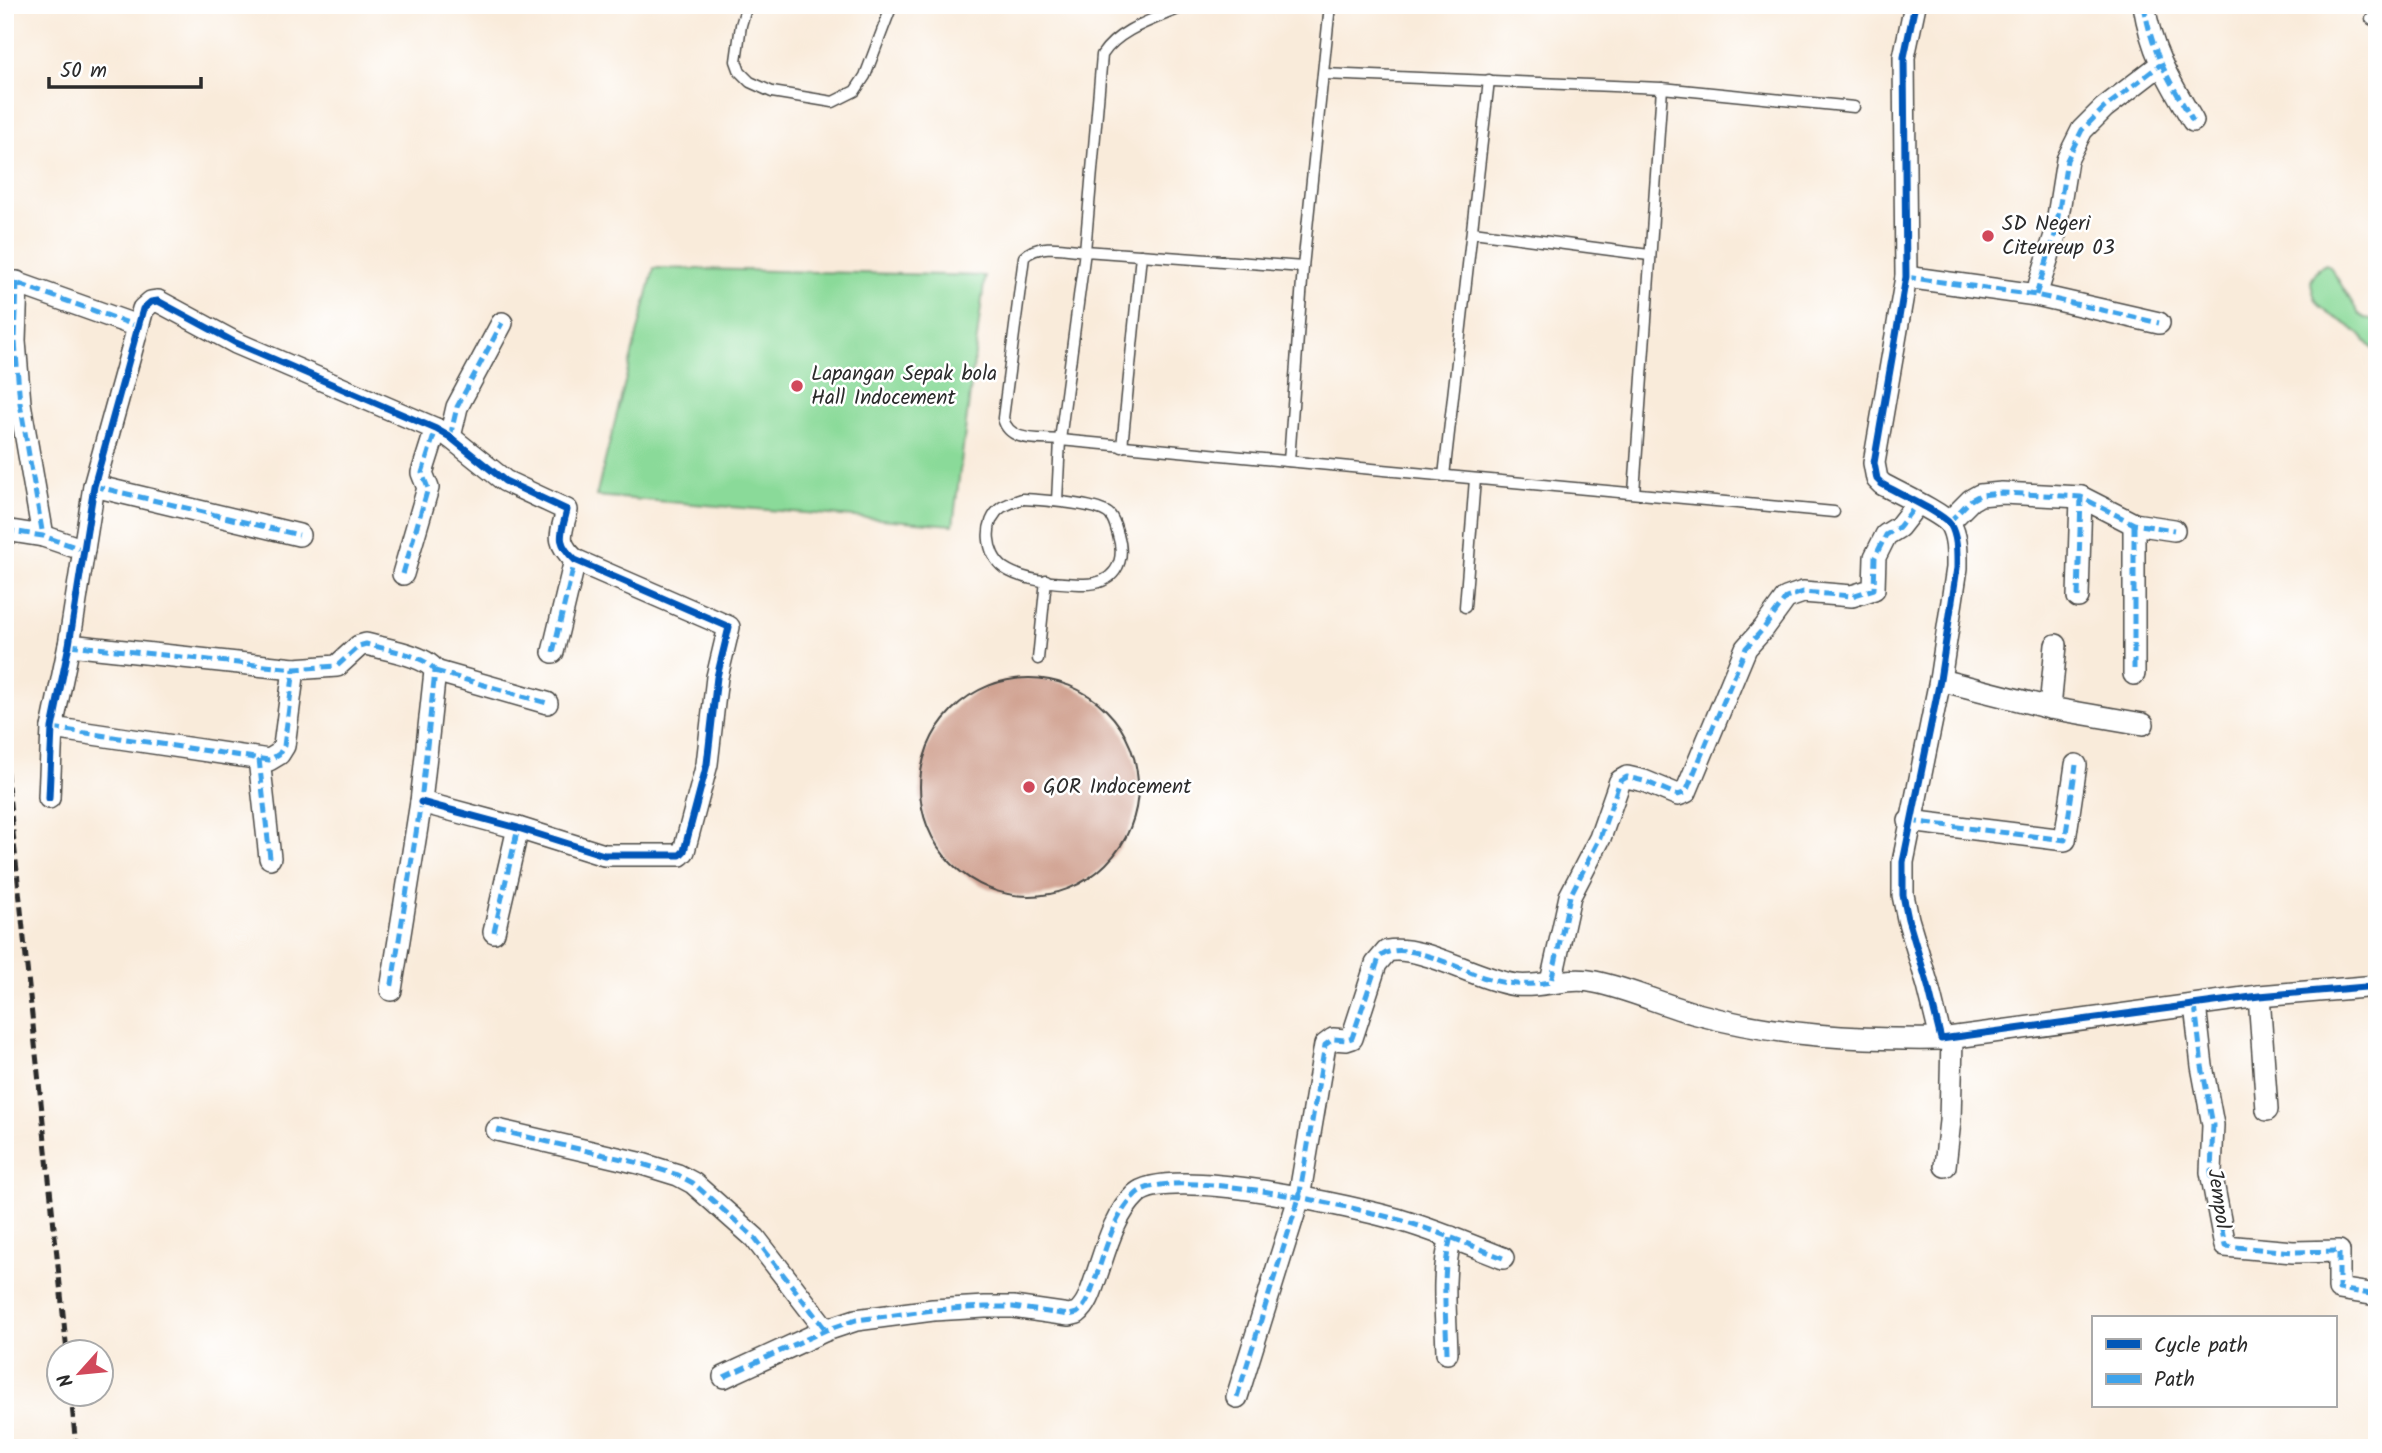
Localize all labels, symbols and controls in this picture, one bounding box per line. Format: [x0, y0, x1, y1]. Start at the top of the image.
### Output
scale bar [49, 46, 201, 90]
text: 50 m [60, 55, 107, 88]
place label: SD Negeri Citeureup 03 [2002, 208, 2115, 265]
marker: SD Negeri Citeureup 03 [1980, 228, 1996, 244]
place label: Lapangan Sepak bola Hall Indocement [811, 358, 997, 415]
marker: Lapangan Sepak bola Hall Indocement [789, 378, 805, 394]
place label: GOR Indocement [1043, 771, 1192, 804]
marker: GOR Indocement [1021, 779, 1037, 795]
street label: Jempol [2197, 1167, 2239, 1231]
legend [2092, 1316, 2336, 1408]
text: Cycle path [2154, 1330, 2248, 1363]
north arrow [46, 1338, 116, 1408]
text: Path [2154, 1364, 2195, 1397]
text: N [51, 1368, 83, 1392]

